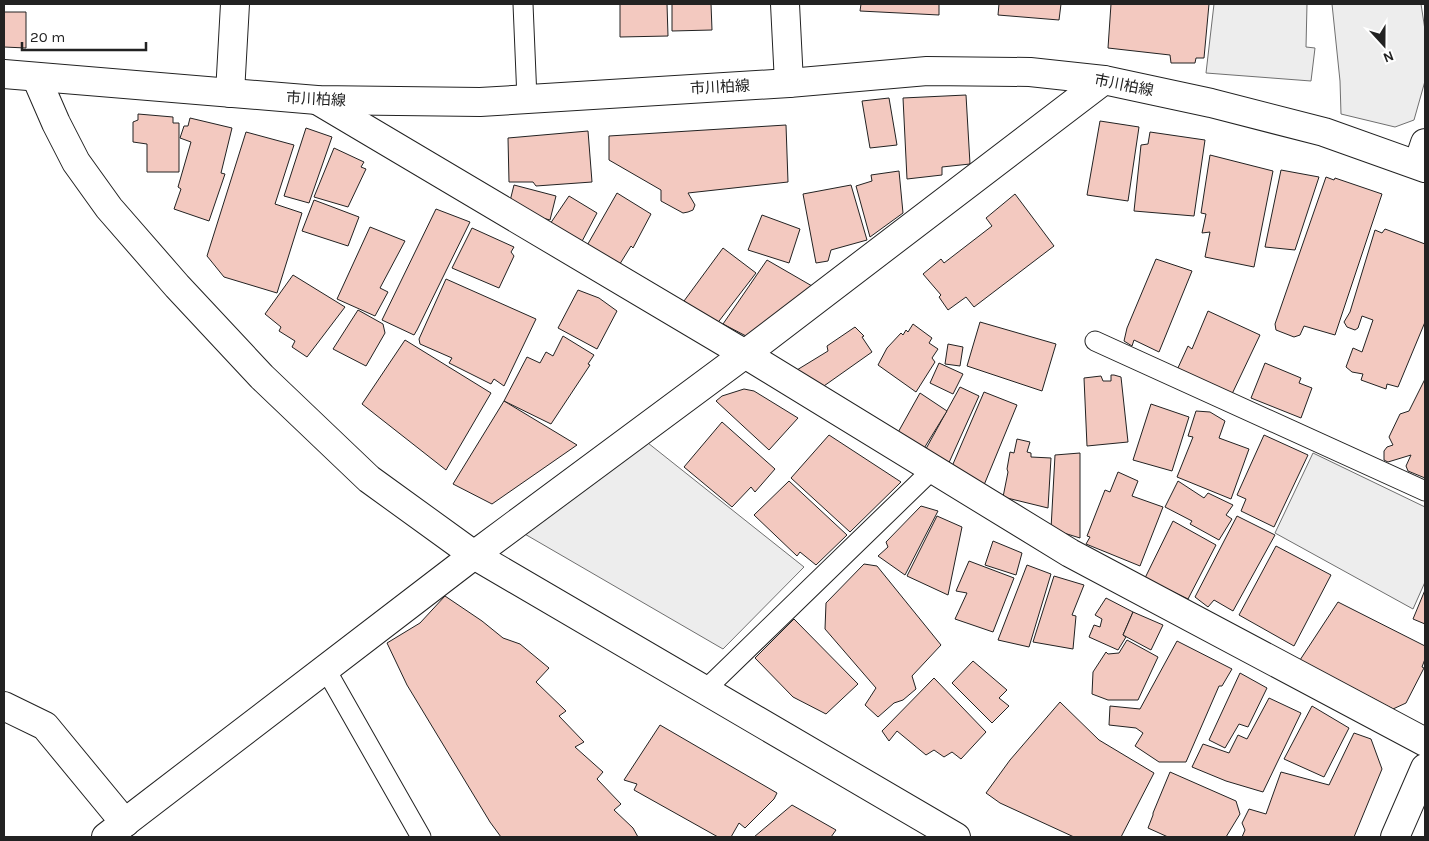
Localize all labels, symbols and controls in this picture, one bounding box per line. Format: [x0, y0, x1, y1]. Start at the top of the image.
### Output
scale bar [22, 20, 146, 52]
north arrow [1359, 20, 1409, 70]
text: 20 m [30, 28, 65, 46]
text: N [1381, 47, 1396, 66]
street label: 市川柏線 [1093, 70, 1155, 100]
street label: 市川柏線 [690, 76, 750, 98]
street label: 市川柏線 [286, 88, 346, 110]

